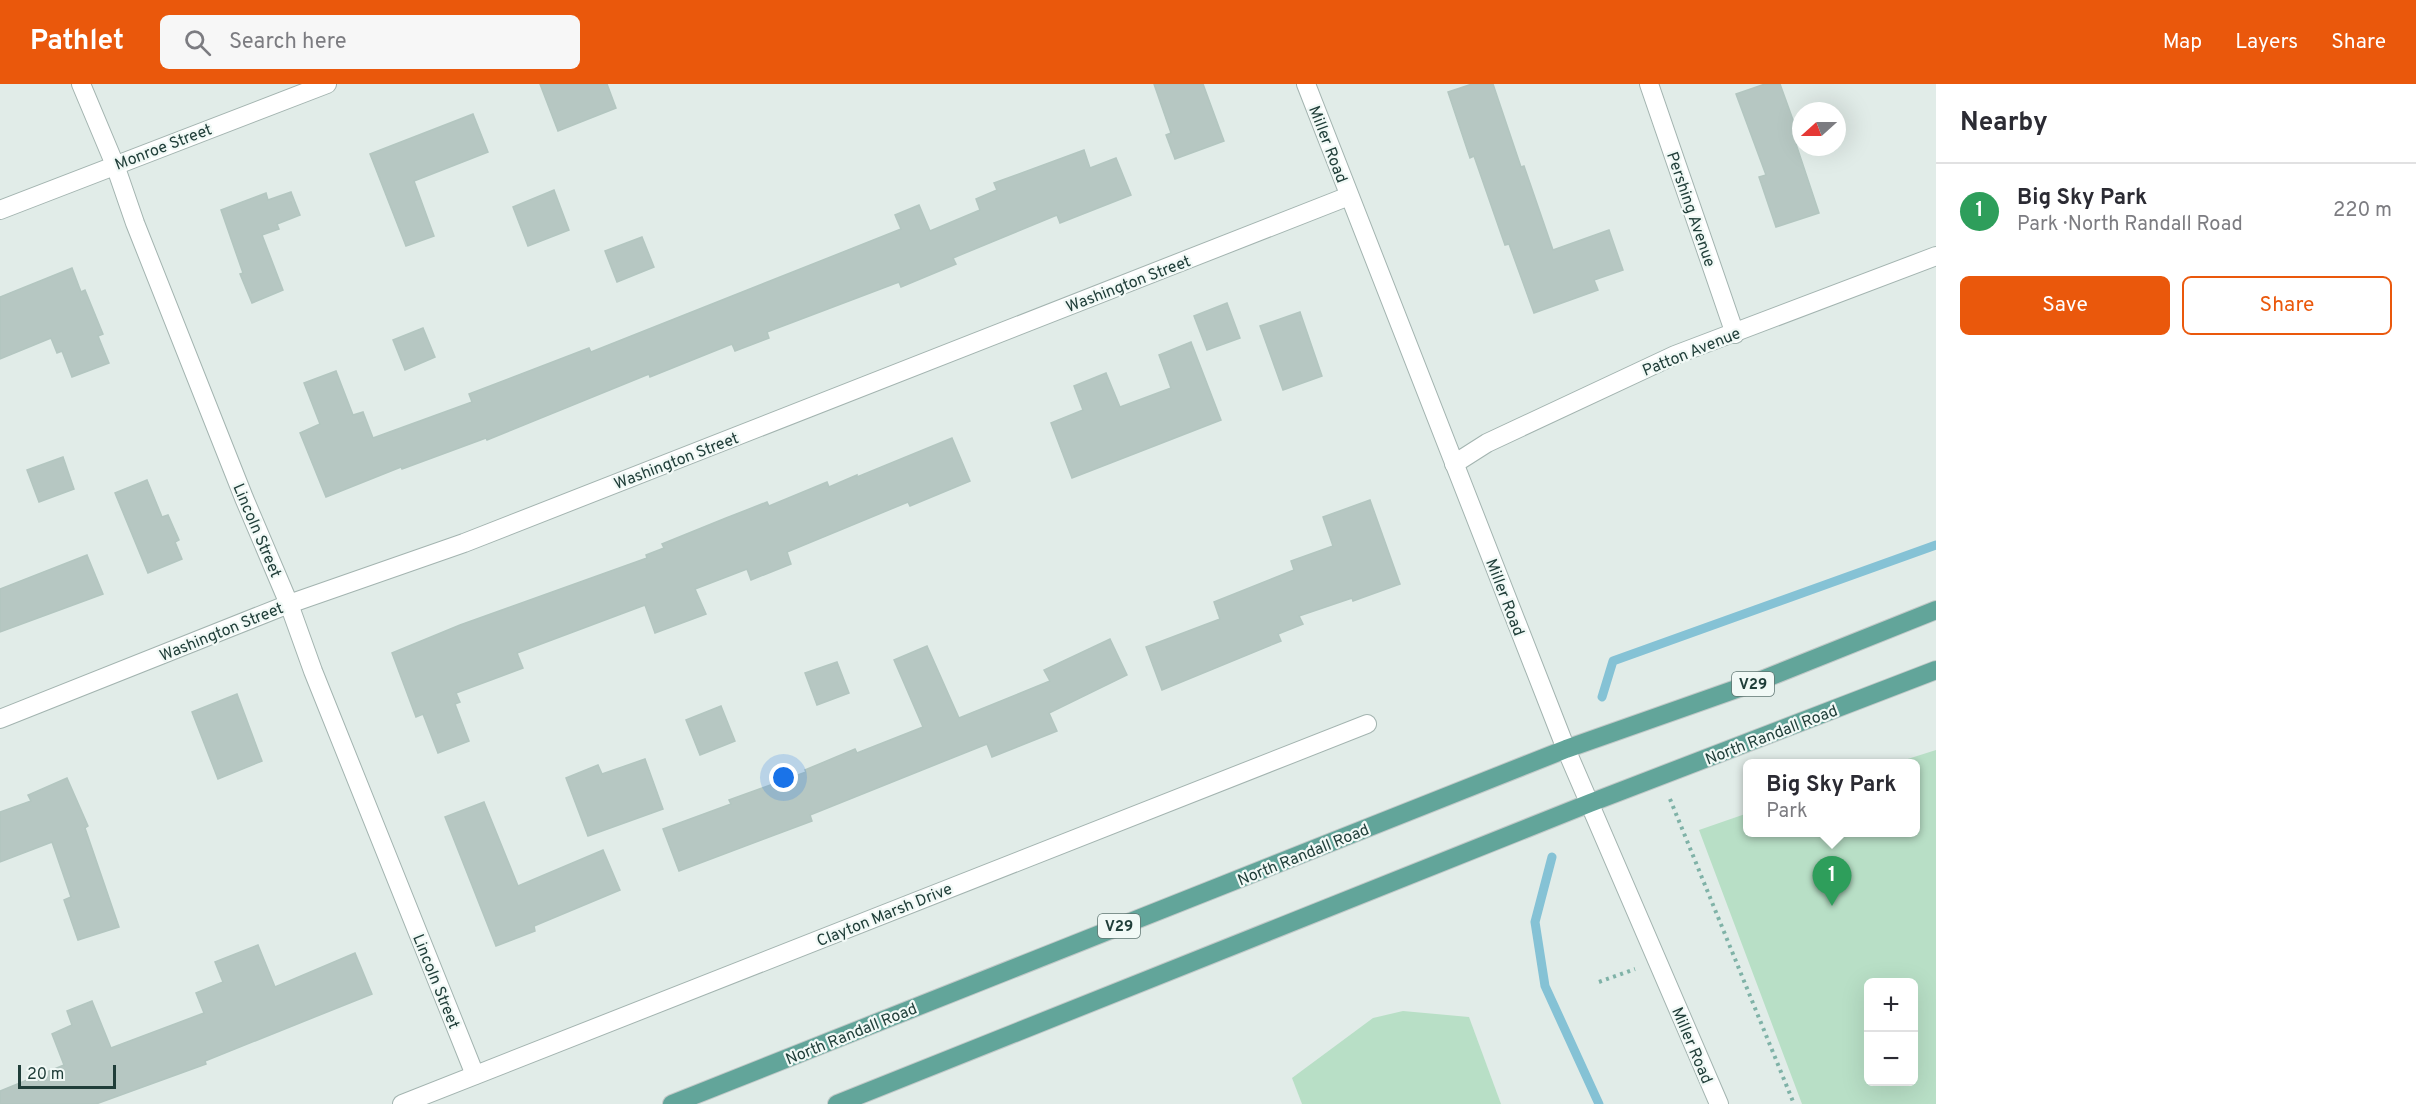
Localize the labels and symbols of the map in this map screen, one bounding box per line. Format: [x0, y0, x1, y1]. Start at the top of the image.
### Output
north arrow [1792, 102, 1846, 156]
street label: Miller Road [1303, 103, 1351, 186]
street label: Monroe Street [112, 120, 215, 176]
street label: Pershing Avenue [1661, 149, 1719, 270]
street label: Washington Street [1064, 252, 1194, 318]
street label: Patton Avenue [1640, 324, 1744, 382]
street label: Washington Street [612, 429, 742, 495]
street label: Lincoln Street [227, 481, 285, 581]
street label: Miller Road [1480, 556, 1528, 639]
street label: Washington Street [157, 599, 287, 667]
road number: V29 [1732, 672, 1774, 696]
street label: North Randall Road [1703, 701, 1841, 770]
your location [769, 763, 798, 792]
street label: North Randall Road [1235, 820, 1372, 891]
pin: 1 [1812, 856, 1852, 906]
street label: Clayton Marsh Drive [814, 880, 955, 952]
road number: V29 [1098, 914, 1140, 938]
street label: Lincoln Street [407, 931, 463, 1032]
street label: North Randall Road [783, 999, 920, 1070]
street label: Miller Road [1666, 1005, 1716, 1087]
scale bar [18, 1062, 116, 1090]

